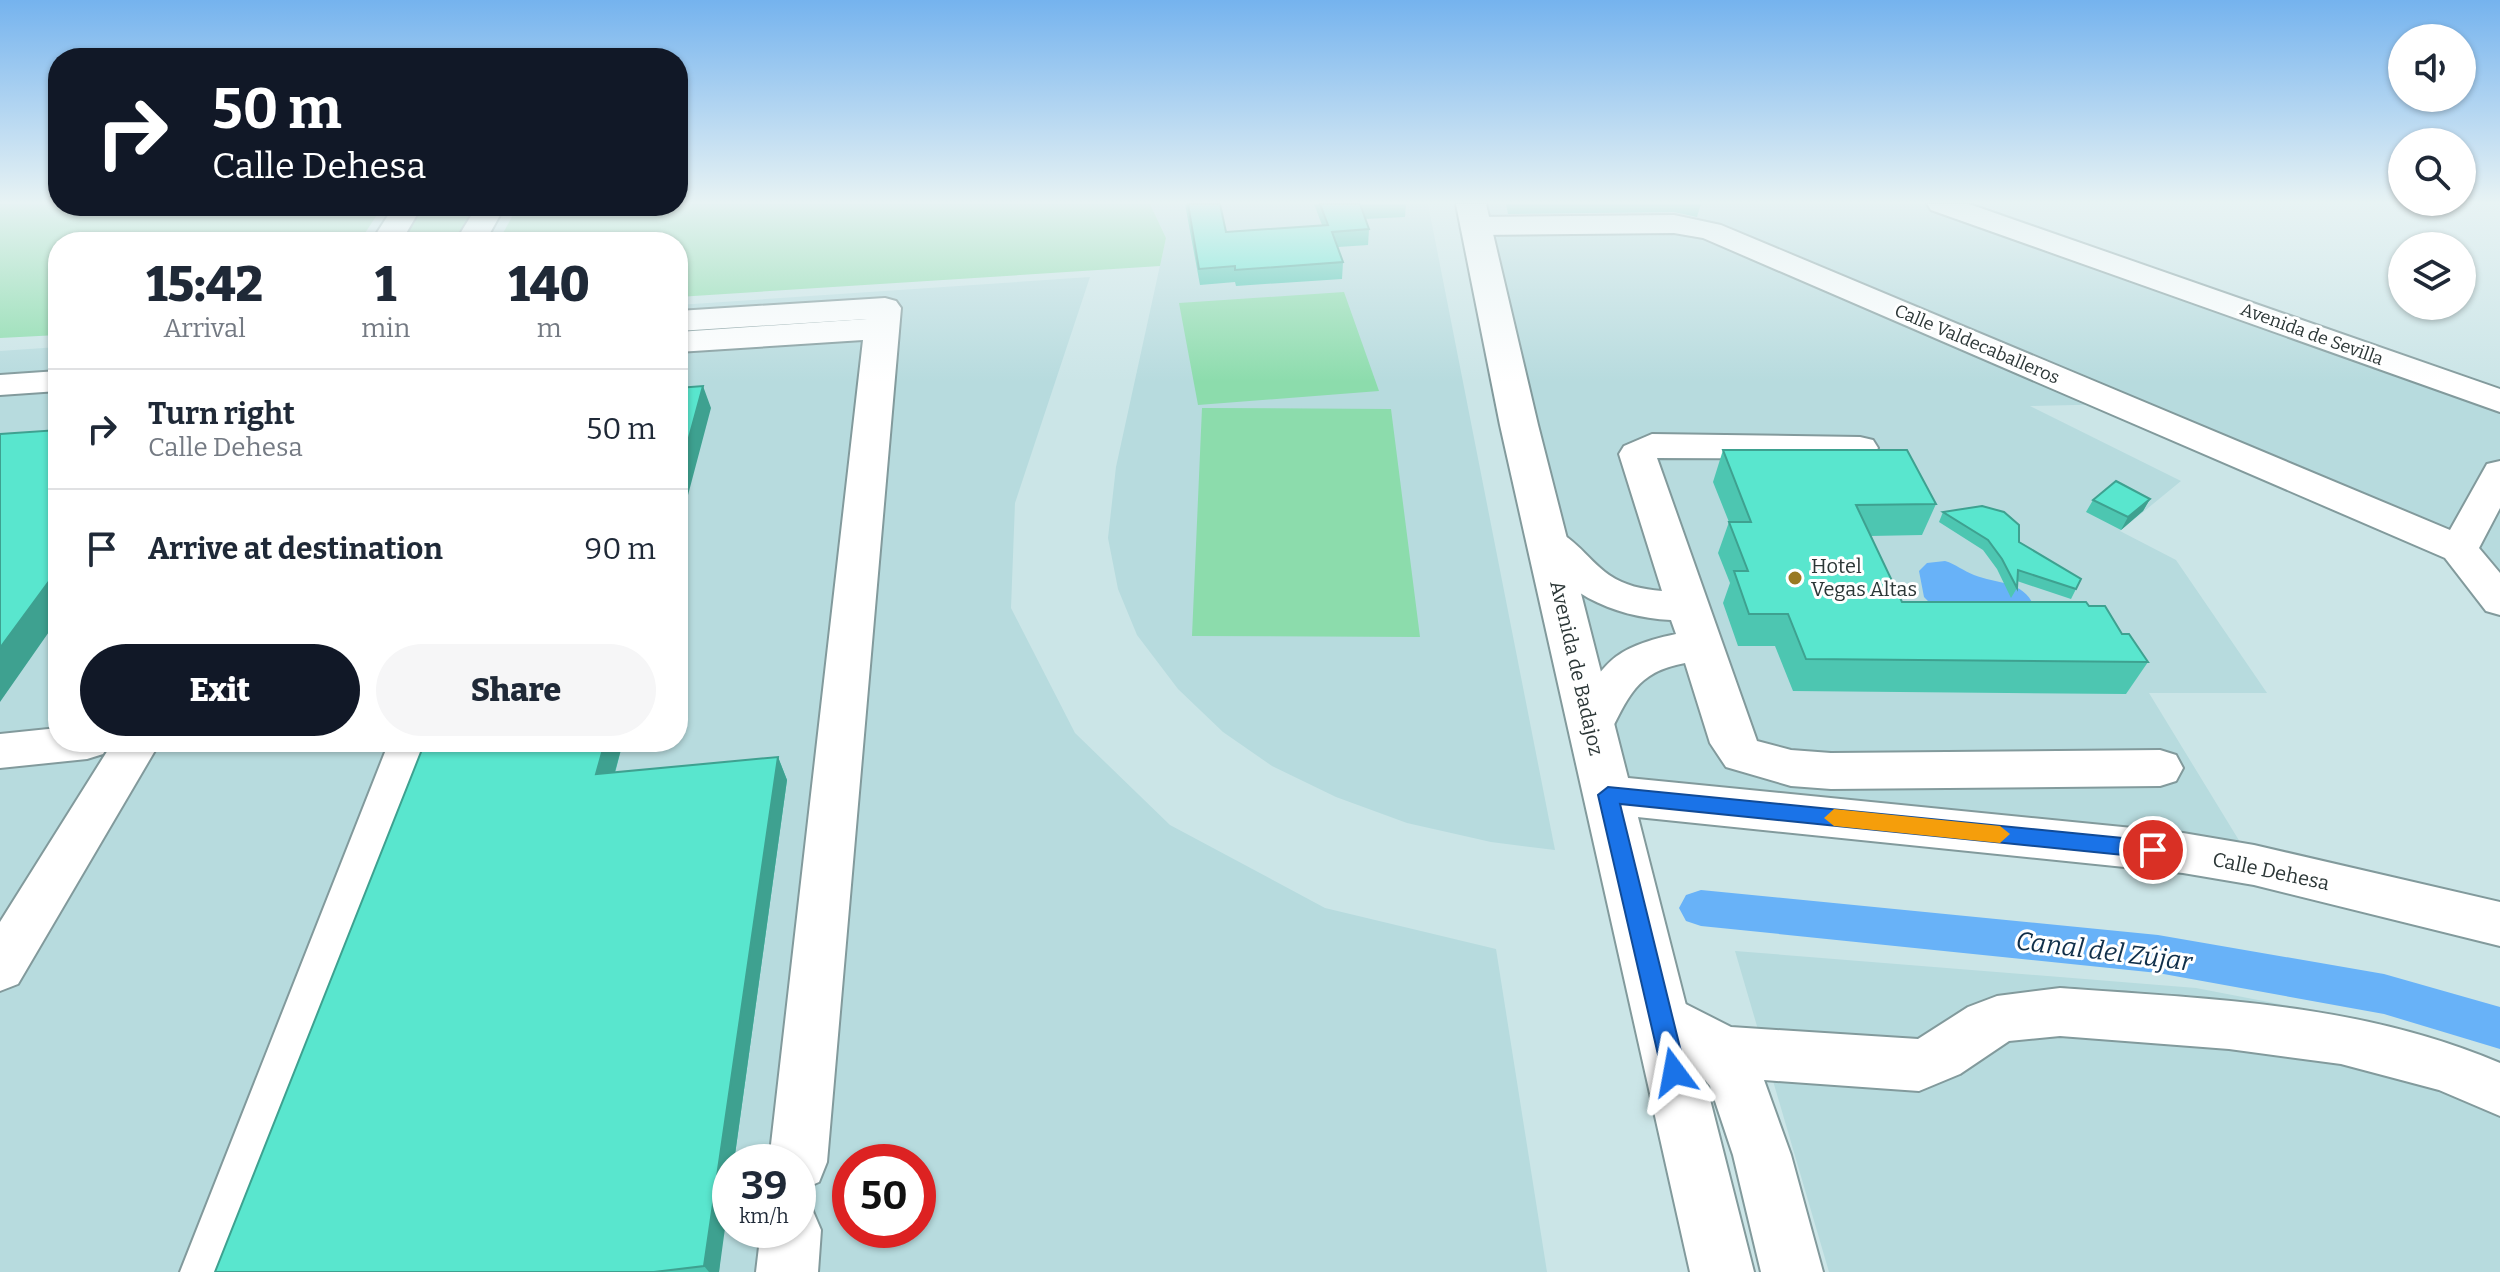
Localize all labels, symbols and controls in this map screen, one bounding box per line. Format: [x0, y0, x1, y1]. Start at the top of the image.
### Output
map controls [2388, 24, 2476, 320]
button: sound [2388, 24, 2476, 112]
text: 50 m [212, 76, 342, 143]
icon: right [80, 80, 184, 184]
button: search [2388, 128, 2476, 216]
text: Calle Dehesa [212, 144, 426, 188]
button: layers [2388, 232, 2476, 320]
text: 15:42 [146, 256, 263, 314]
text: 1 [375, 256, 396, 314]
text: 140 [508, 256, 590, 314]
street label: Avenida de Sevilla [2238, 298, 2387, 370]
street label: Calle Valdecaballeros [1891, 299, 2063, 389]
text: Arrival [163, 313, 246, 344]
text: min [361, 313, 410, 344]
text: m [537, 313, 561, 344]
text: Turn right [148, 396, 295, 432]
icon: right [80, 407, 124, 451]
text: 50 m [586, 411, 656, 447]
text: Calle Dehesa [148, 432, 303, 463]
icon: arrive [80, 527, 124, 571]
text: Arrive at destination [148, 531, 443, 567]
text: 90 m [585, 531, 656, 567]
place label: Hotel Vegas Altas [1811, 554, 1917, 601]
marker: Hotel Vegas Altas [1786, 569, 1804, 587]
street label: Avenida de Badajoz [1544, 578, 1609, 758]
button: Exit [80, 644, 360, 736]
button: Share [376, 644, 656, 736]
pin [2119, 816, 2187, 884]
icon: arrive [2131, 828, 2175, 872]
street label: Calle Dehesa [2210, 847, 2332, 895]
water label: Canal del Zújar [2014, 925, 2195, 978]
position arrow [1632, 1030, 1716, 1114]
speed limit sign: 50 [832, 1144, 936, 1248]
text: 39 [741, 1162, 787, 1210]
text: km/h [739, 1204, 789, 1228]

